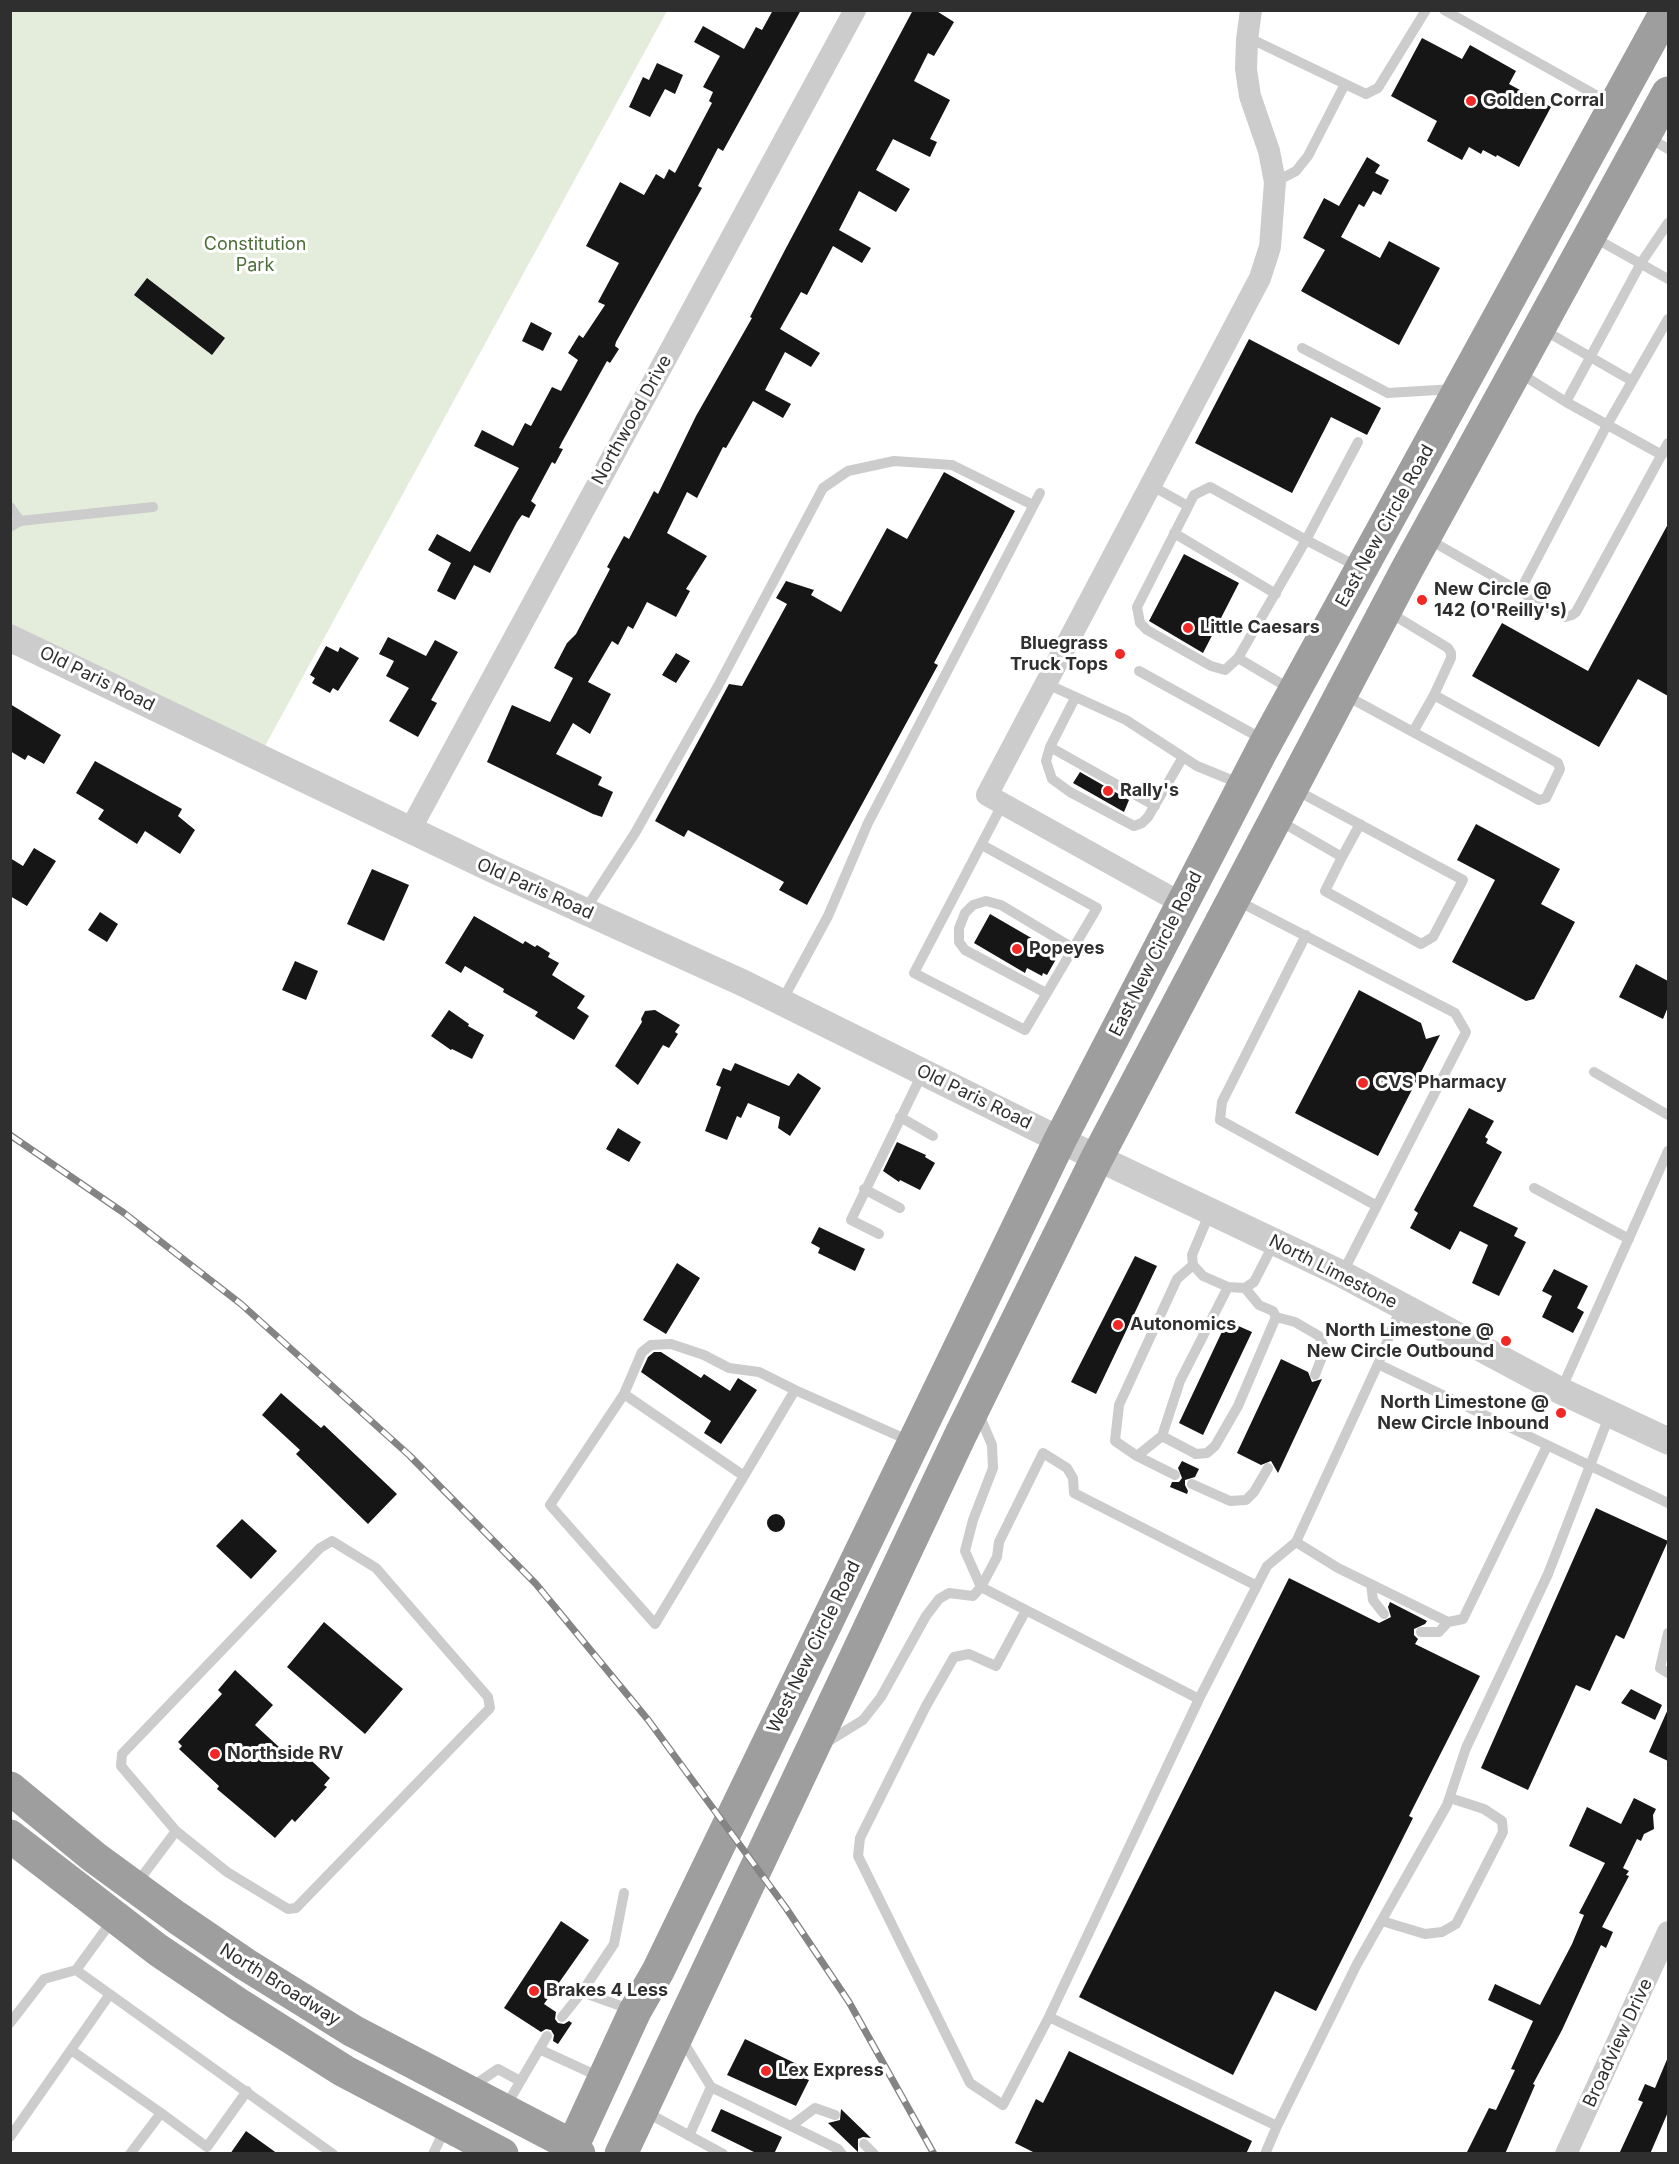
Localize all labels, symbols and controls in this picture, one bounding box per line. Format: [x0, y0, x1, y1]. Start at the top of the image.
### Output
place label: Golden Corral [1483, 90, 1604, 112]
marker: Golden Corral [1464, 94, 1478, 108]
park label: Constitution Park [204, 234, 306, 276]
street label: Northwood Drive [587, 351, 677, 489]
street label: East New Circle Road [1331, 441, 1439, 611]
place label: New Circle @ 142 (O'Reilly's) [1434, 579, 1567, 622]
marker: New Circle @ 142 (O'Reilly's) [1415, 593, 1429, 607]
place label: Little Caesars [1200, 617, 1320, 639]
marker: Little Caesars [1181, 621, 1195, 635]
place label: Bluegrass Truck Tops [1010, 633, 1108, 676]
street label: Old Paris Road [36, 642, 158, 716]
marker: Bluegrass Truck Tops [1113, 647, 1127, 661]
place label: Rally's [1120, 780, 1179, 802]
marker: Rally's [1101, 784, 1115, 798]
street label: Old Paris Road [473, 854, 597, 924]
street label: East New Circle Road [1105, 868, 1207, 1040]
place label: Popeyes [1029, 938, 1105, 960]
marker: Popeyes [1010, 942, 1024, 956]
street label: Old Paris Road [913, 1060, 1035, 1134]
place label: CVS Pharmacy [1375, 1072, 1507, 1094]
marker: CVS Pharmacy [1356, 1076, 1370, 1090]
street label: North Limestone [1265, 1230, 1401, 1314]
place label: Autonomics [1130, 1314, 1236, 1336]
marker: Autonomics [1111, 1318, 1125, 1332]
place label: North Limestone @ New Circle Outbound [1307, 1320, 1494, 1362]
marker: North Limestone @ New Circle Outbound [1499, 1334, 1513, 1348]
place label: North Limestone @ New Circle Inbound [1377, 1392, 1549, 1434]
marker: North Limestone @ New Circle Inbound [1554, 1406, 1568, 1420]
street label: West New Circle Road [763, 1557, 865, 1737]
place label: Northside RV [227, 1743, 343, 1765]
marker: Northside RV [208, 1747, 222, 1761]
street label: North Broadway [216, 1939, 344, 2031]
street label: Broadview Drive [1579, 1975, 1657, 2111]
place label: Brakes 4 Less [546, 1980, 668, 2002]
marker: Brakes 4 Less [527, 1984, 541, 1998]
place label: Lex Express [778, 2060, 884, 2082]
marker: Lex Express [759, 2064, 773, 2078]

